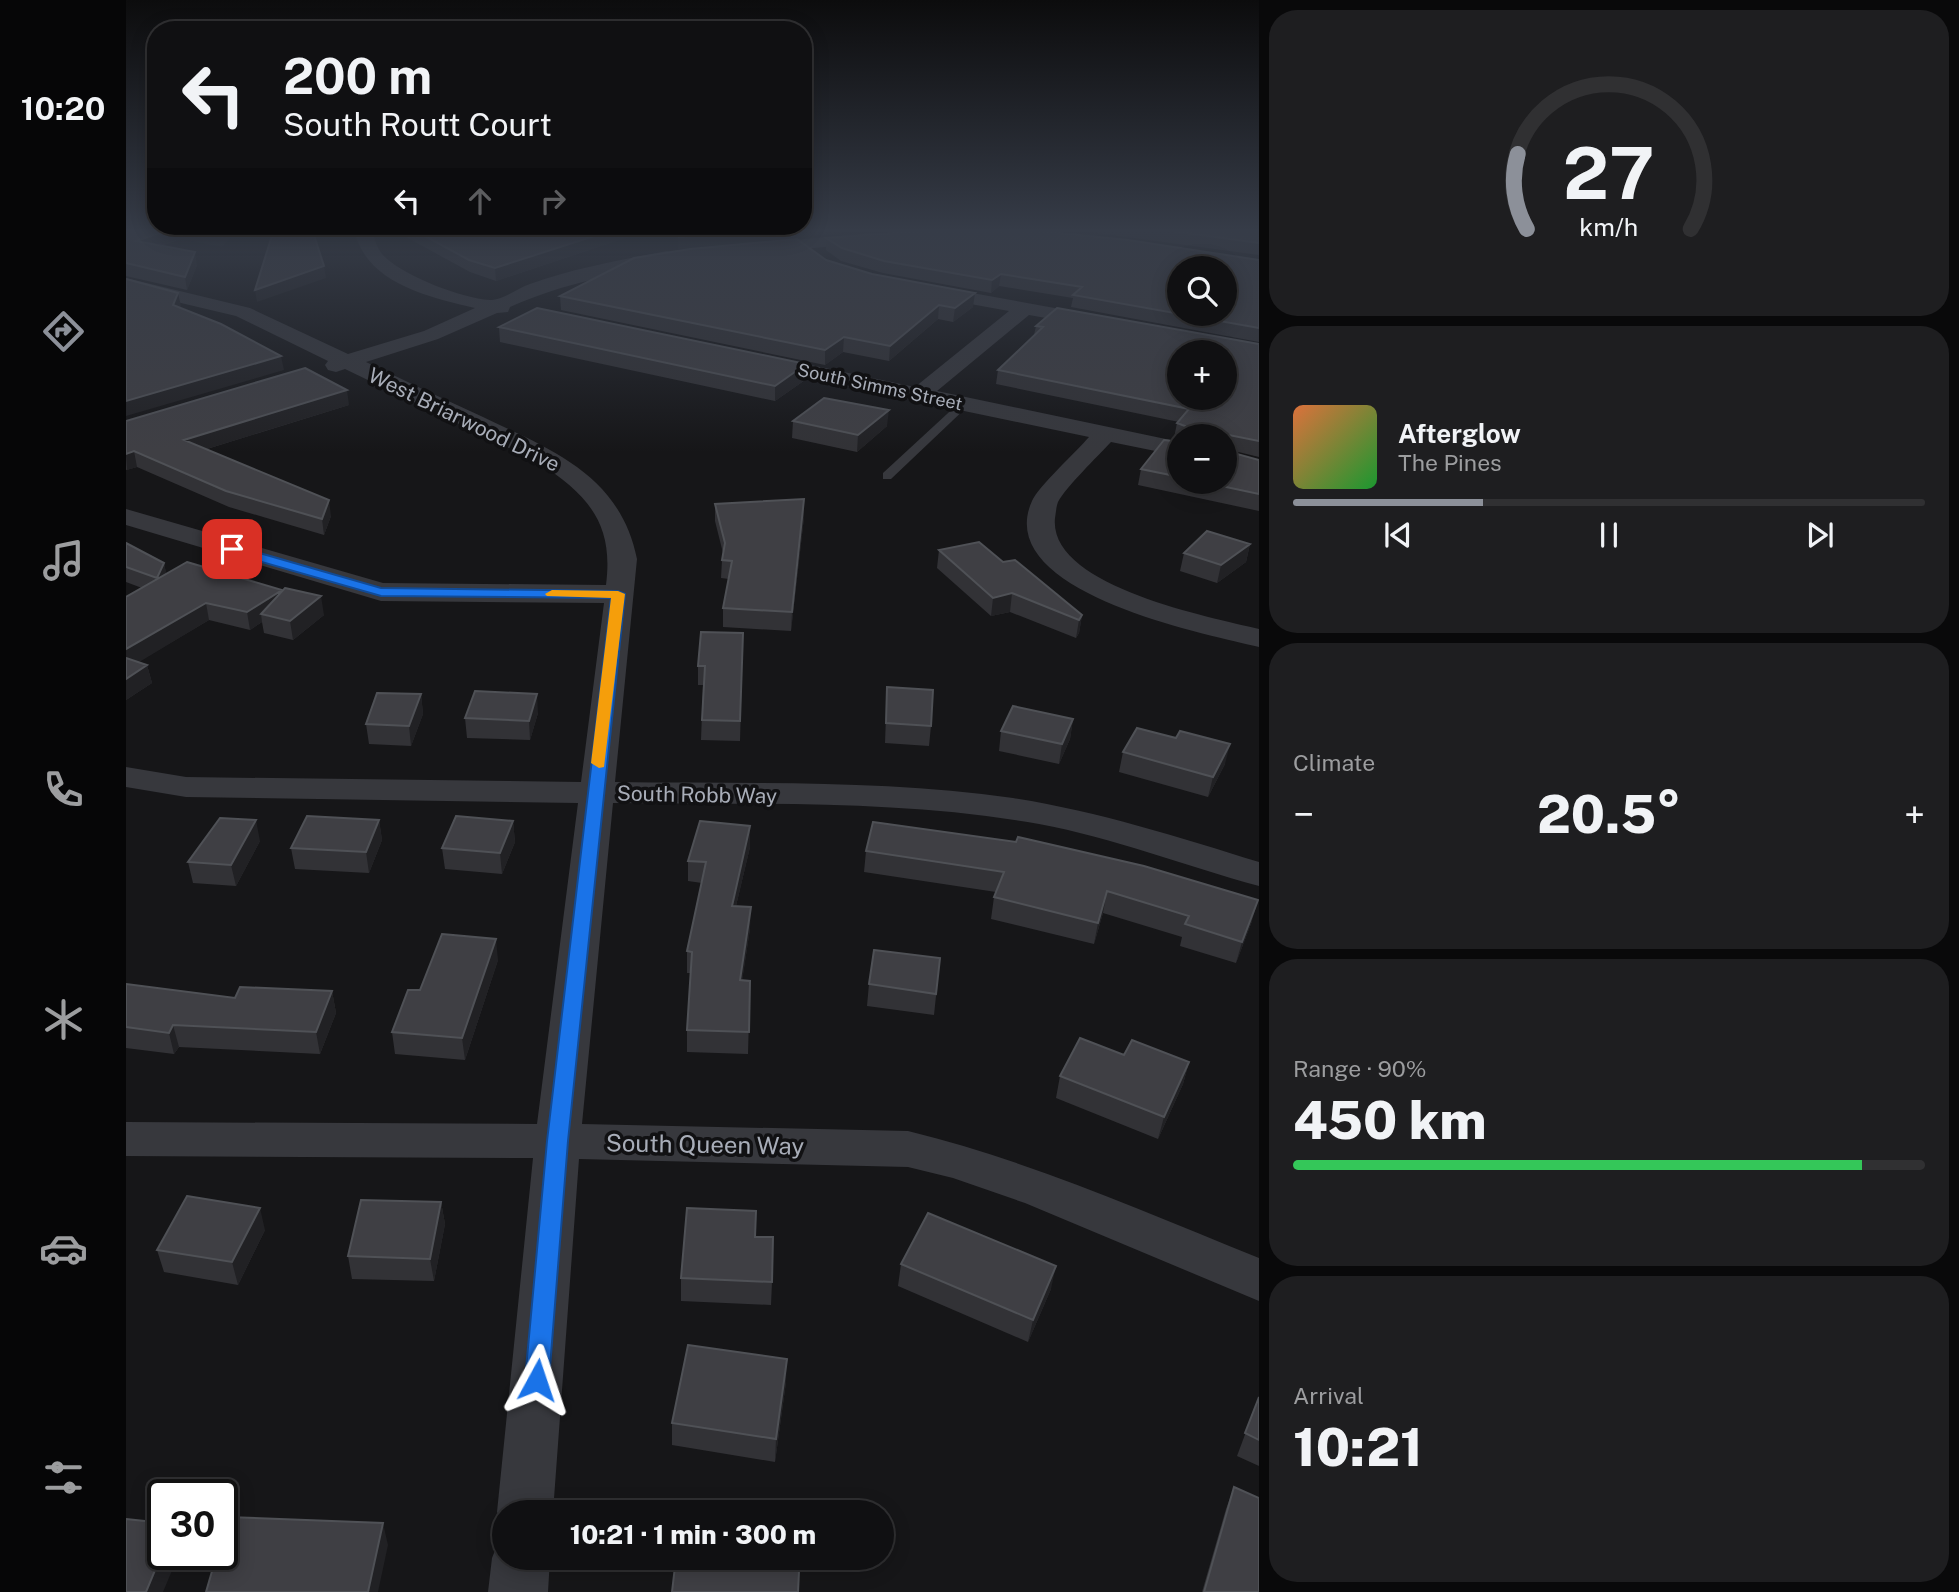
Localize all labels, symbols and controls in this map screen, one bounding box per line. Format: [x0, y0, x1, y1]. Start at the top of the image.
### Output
text: 200 m [283, 47, 432, 105]
icon: left [168, 49, 259, 140]
text: 10:20 [21, 90, 105, 127]
text: South Routt Court [283, 106, 552, 143]
text: 27 [1563, 131, 1655, 216]
icon: left [388, 182, 426, 220]
icon: ahead [461, 182, 499, 220]
icon: right [534, 182, 572, 220]
text: km/h [1580, 212, 1638, 242]
map controls [1167, 256, 1237, 494]
button: search [1167, 256, 1237, 326]
icon: directions [39, 307, 88, 356]
button: + [1167, 340, 1237, 410]
street label: South Simms Street [796, 359, 964, 414]
street label: West Briarwood Drive [364, 362, 564, 477]
text: Afterglow [1398, 418, 1521, 449]
button: − [1167, 424, 1237, 494]
text: The Pines [1398, 449, 1502, 476]
icon: previous [1379, 516, 1417, 554]
icon: pause [1590, 516, 1628, 554]
icon: next [1801, 516, 1839, 554]
pin [202, 519, 262, 579]
icon: arrive [213, 530, 251, 568]
icon: music [39, 536, 88, 585]
text: Climate [1293, 749, 1375, 776]
icon: phone [39, 765, 88, 814]
street label: South Robb Way [617, 781, 777, 808]
text: 20.5° [1537, 784, 1681, 845]
text: − [1293, 792, 1314, 837]
text: + [1904, 792, 1925, 837]
icon: climate [39, 995, 88, 1044]
text: Range · 90% [1293, 1055, 1427, 1082]
text: 450 km [1293, 1090, 1487, 1151]
street label: South Queen Way [606, 1128, 805, 1160]
icon: car [39, 1224, 88, 1273]
position arrow [500, 1343, 574, 1417]
text: Arrival [1293, 1382, 1364, 1409]
text: 10:21 [1293, 1417, 1423, 1478]
icon: filters [39, 1453, 88, 1502]
speed limit sign: 30 [147, 1479, 238, 1570]
text: 10:21 · 1 min · 300 m [570, 1519, 816, 1550]

